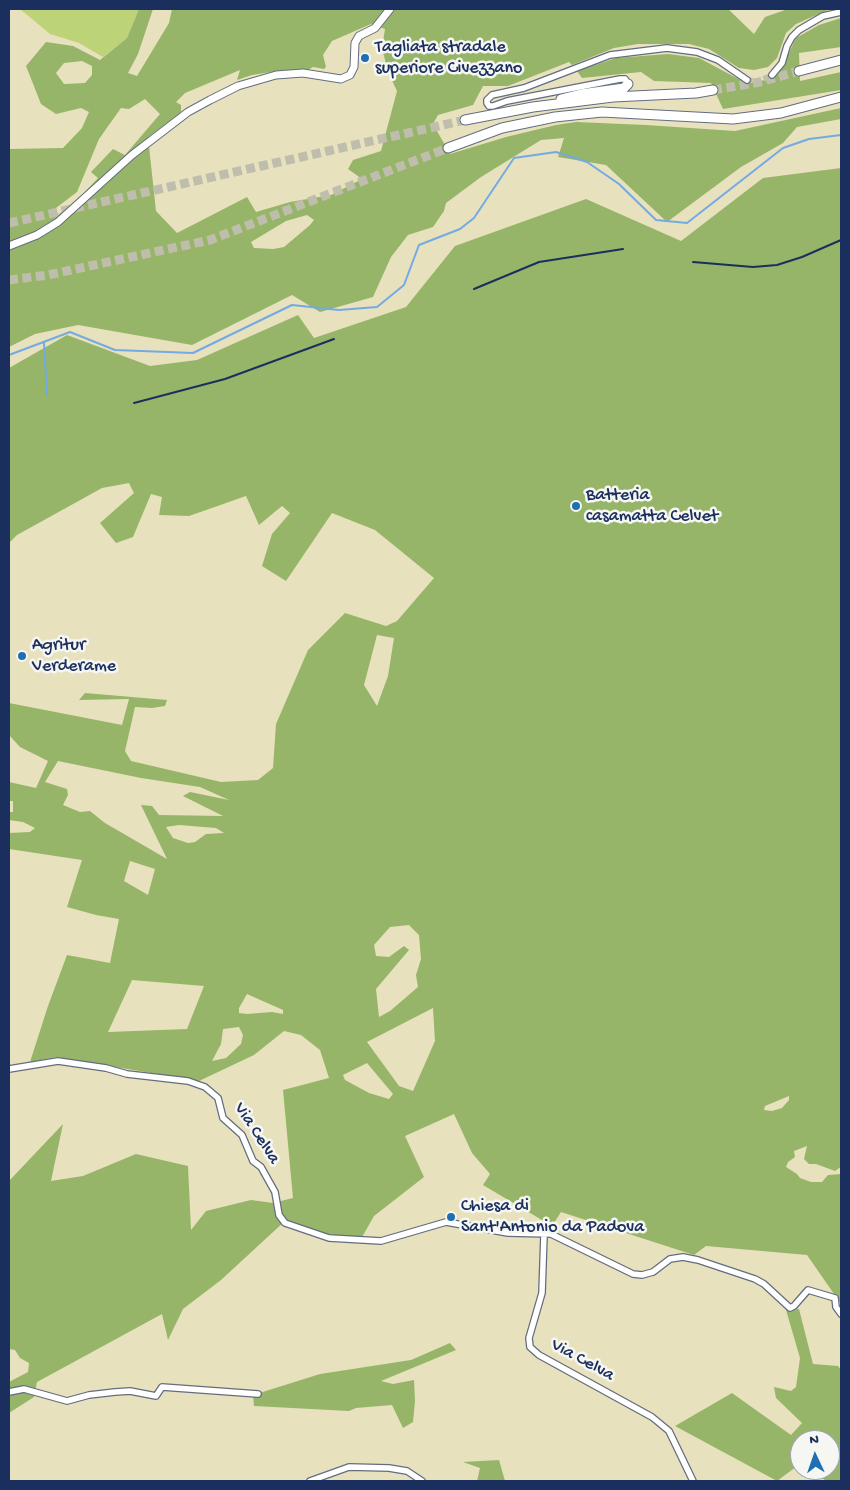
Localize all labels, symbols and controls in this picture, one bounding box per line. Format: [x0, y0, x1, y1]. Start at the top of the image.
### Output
place label: Tagliata stradale superiore Civezzano [375, 37, 522, 80]
marker: Tagliata stradale superiore Civezzano [359, 52, 371, 64]
place label: Batteria casamatta Celvet [586, 485, 718, 528]
marker: Batteria casamatta Celvet [570, 500, 582, 512]
place label: Agritur Verderame [32, 635, 116, 678]
marker: Agritur Verderame [16, 650, 28, 662]
street label: Via Celva [228, 1099, 284, 1169]
place label: Chiesa di Sant'Antonio da Padova [461, 1196, 644, 1238]
marker: Chiesa di Sant'Antonio da Padova [445, 1211, 457, 1223]
street label: Via Celva [547, 1335, 617, 1387]
north arrow [790, 1430, 840, 1480]
text: N [809, 1432, 819, 1449]

